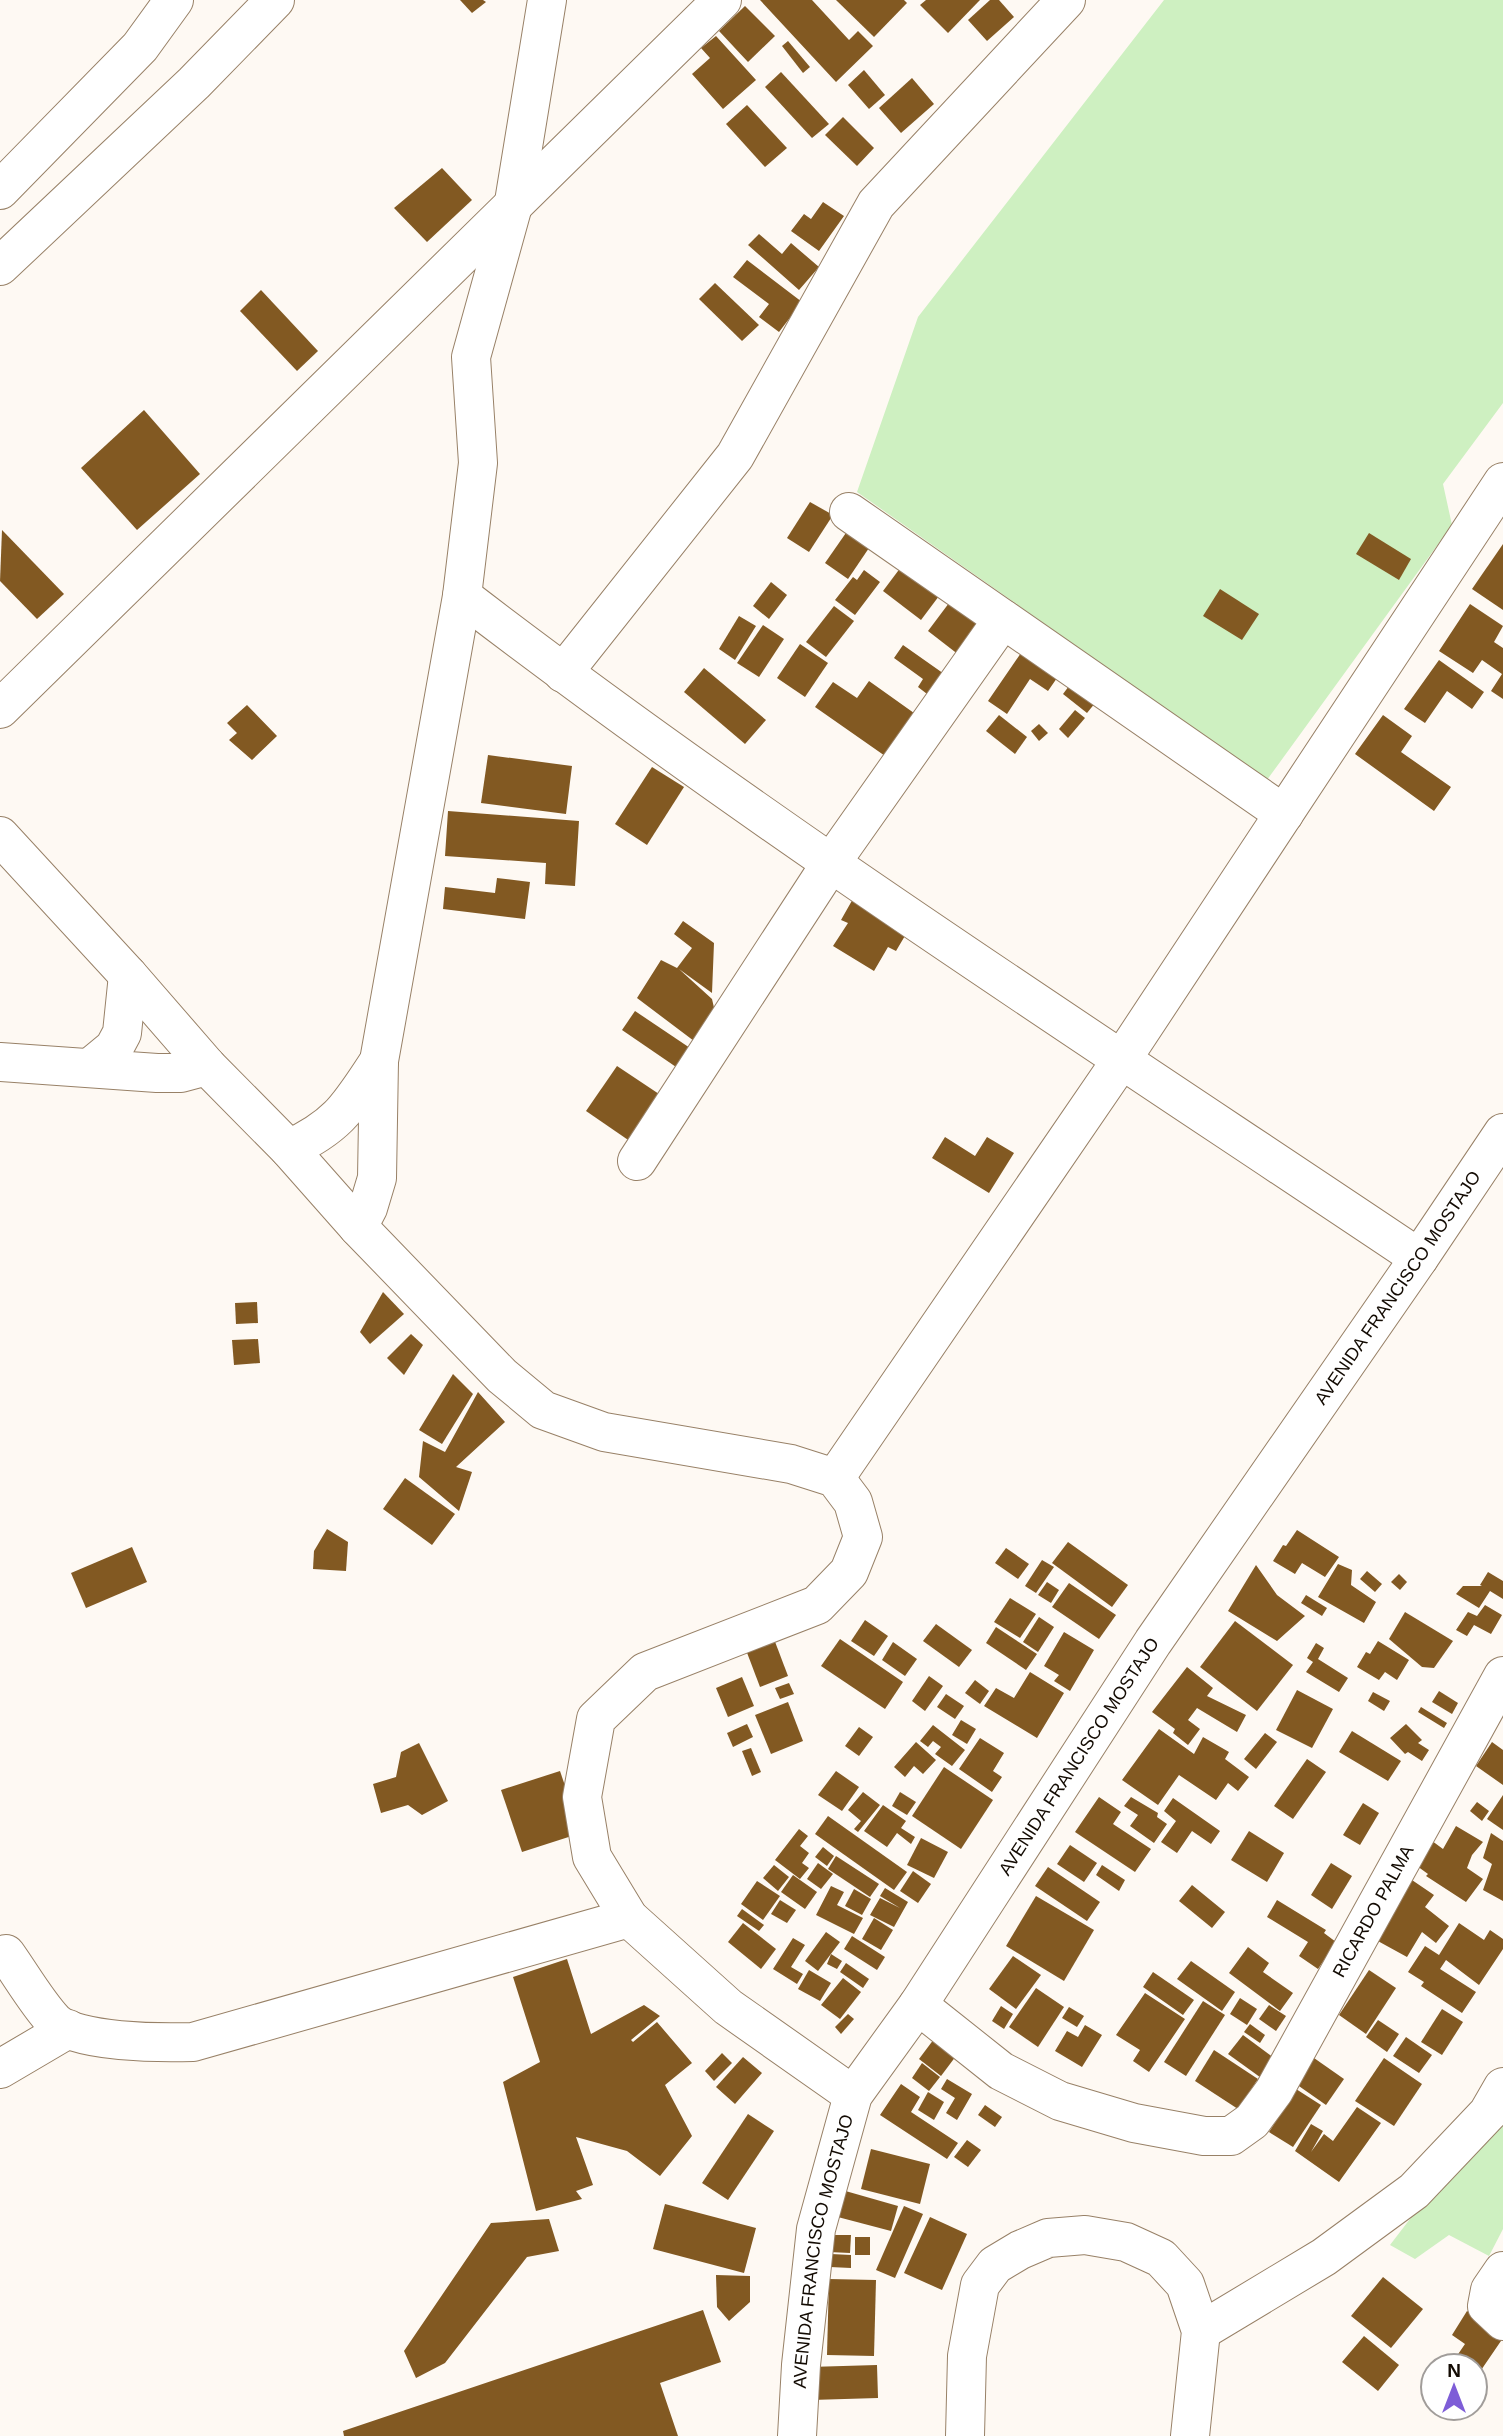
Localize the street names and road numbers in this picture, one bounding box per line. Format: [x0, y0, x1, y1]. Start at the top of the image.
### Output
street label: AVENIDA FRANCISCO MOSTAJO [1311, 1167, 1485, 1408]
street label: AVENIDA FRANCISCO MOSTAJO [995, 1634, 1163, 1879]
street label: RICARDO PALMA [1329, 1842, 1418, 1981]
street label: AVENIDA FRANCISCO MOSTAJO [790, 2112, 857, 2389]

